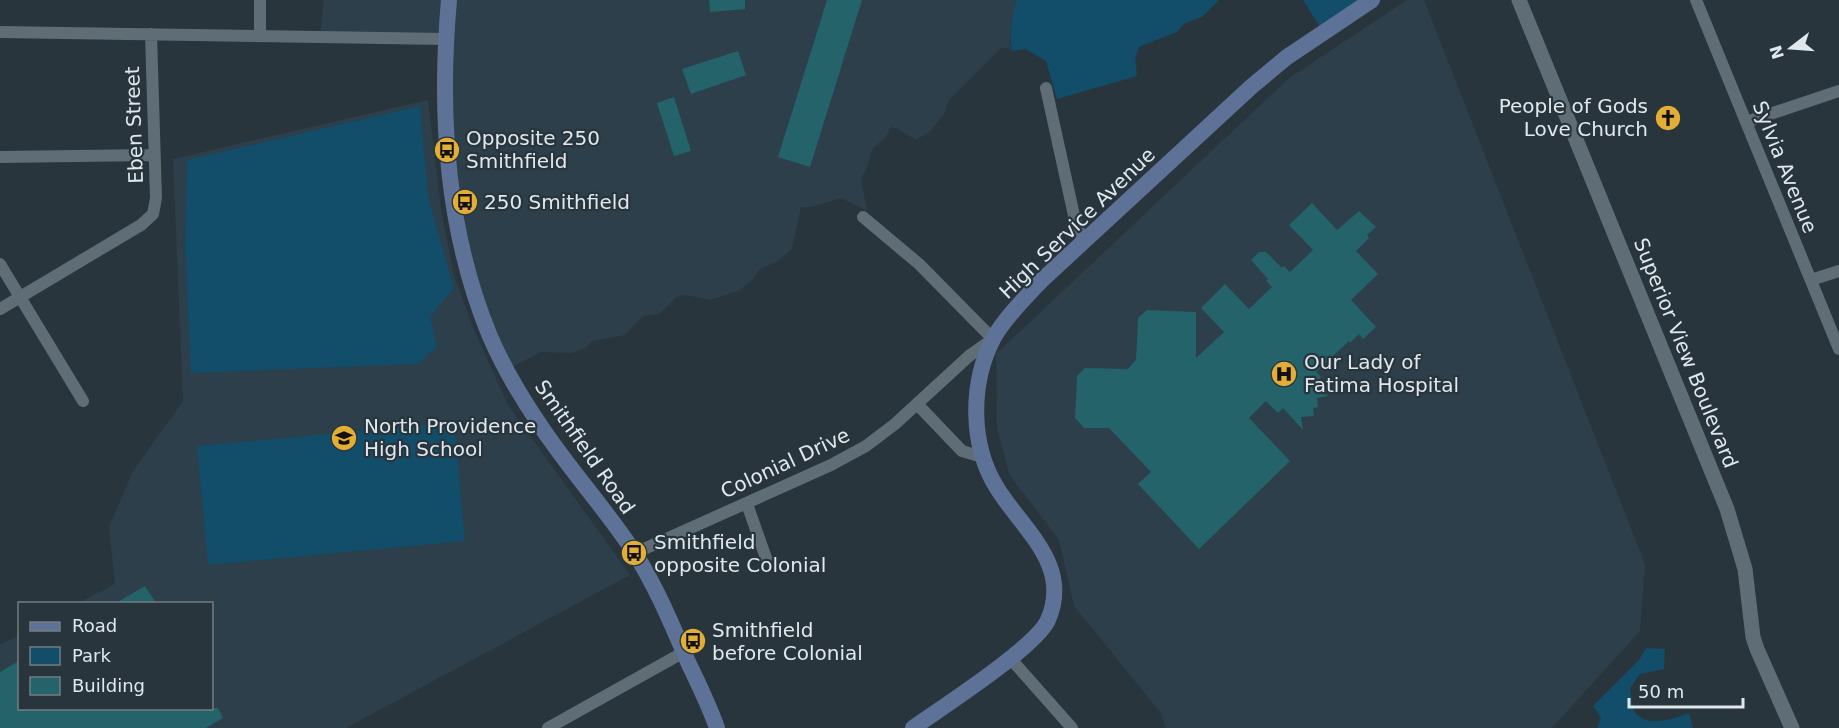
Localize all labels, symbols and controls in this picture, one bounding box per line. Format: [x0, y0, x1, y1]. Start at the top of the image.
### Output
north arrow [1761, 18, 1821, 78]
text: N [1766, 43, 1788, 61]
street label: Eben Street [120, 66, 148, 184]
place label: People of Gods Love Church [1499, 94, 1648, 141]
street label: Sylvia Avenue [1748, 97, 1822, 237]
church icon: People of Gods Love Church [1653, 103, 1683, 133]
place label: Opposite 250 Smithfield [466, 126, 600, 173]
bus stop icon: Opposite 250 Smithfield [432, 135, 462, 165]
street label: High Service Avenue [994, 143, 1160, 303]
bus stop icon: 250 Smithfield [450, 187, 480, 217]
place label: 250 Smithfield [484, 190, 630, 214]
street label: Superior View Boulevard [1629, 234, 1743, 472]
place label: Our Lady of Fatima Hospital [1304, 350, 1459, 397]
hospital icon: Our Lady of Fatima Hospital [1269, 359, 1299, 389]
street label: Smithfield Road [530, 375, 640, 519]
place label: North Providence High School [364, 414, 536, 461]
school or university icon: North Providence High School [329, 423, 359, 453]
street label: Colonial Drive [717, 423, 853, 503]
place label: Smithfield opposite Colonial [654, 530, 826, 577]
bus stop icon: Smithfield opposite Colonial [619, 538, 649, 568]
legend [18, 602, 213, 710]
text: Road [72, 615, 117, 636]
place label: Smithfield before Colonial [712, 618, 863, 665]
bus stop icon: Smithfield before Colonial [678, 626, 708, 656]
text: Park [72, 645, 111, 666]
scale bar [1629, 671, 1743, 709]
text: Building [72, 675, 145, 696]
text: 50 m [1638, 681, 1684, 702]

